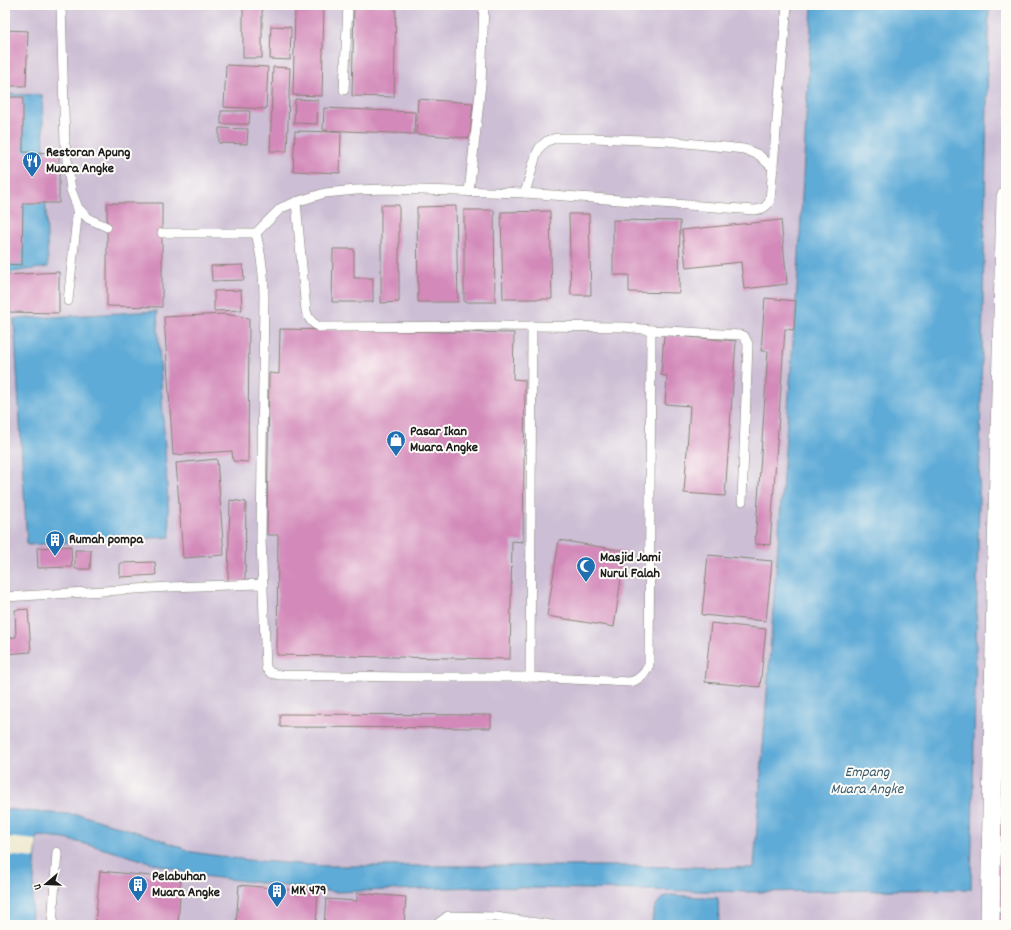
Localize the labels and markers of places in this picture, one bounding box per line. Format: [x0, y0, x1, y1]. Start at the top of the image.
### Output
place label: Restoran Apung Muara Angke [46, 143, 130, 179]
restaurant icon: Restoran Apung Muara Angke [21, 150, 43, 178]
place label: Pasar Ikan Muara Angke [410, 422, 478, 458]
shop icon: Pasar Ikan Muara Angke [385, 429, 407, 457]
building icon: Rumah pompa [44, 529, 66, 557]
place label: Rumah pompa [69, 530, 144, 550]
place label: Masjid Jami Nurul Falah [600, 548, 661, 584]
mosque icon: Masjid Jami Nurul Falah [575, 555, 597, 583]
place label: Pelabuhan Muara Angke [152, 867, 220, 903]
building icon: Pelabuhan Muara Angke [127, 874, 149, 902]
building icon: MK 479 [266, 880, 288, 908]
place label: MK 479 [291, 881, 326, 901]

